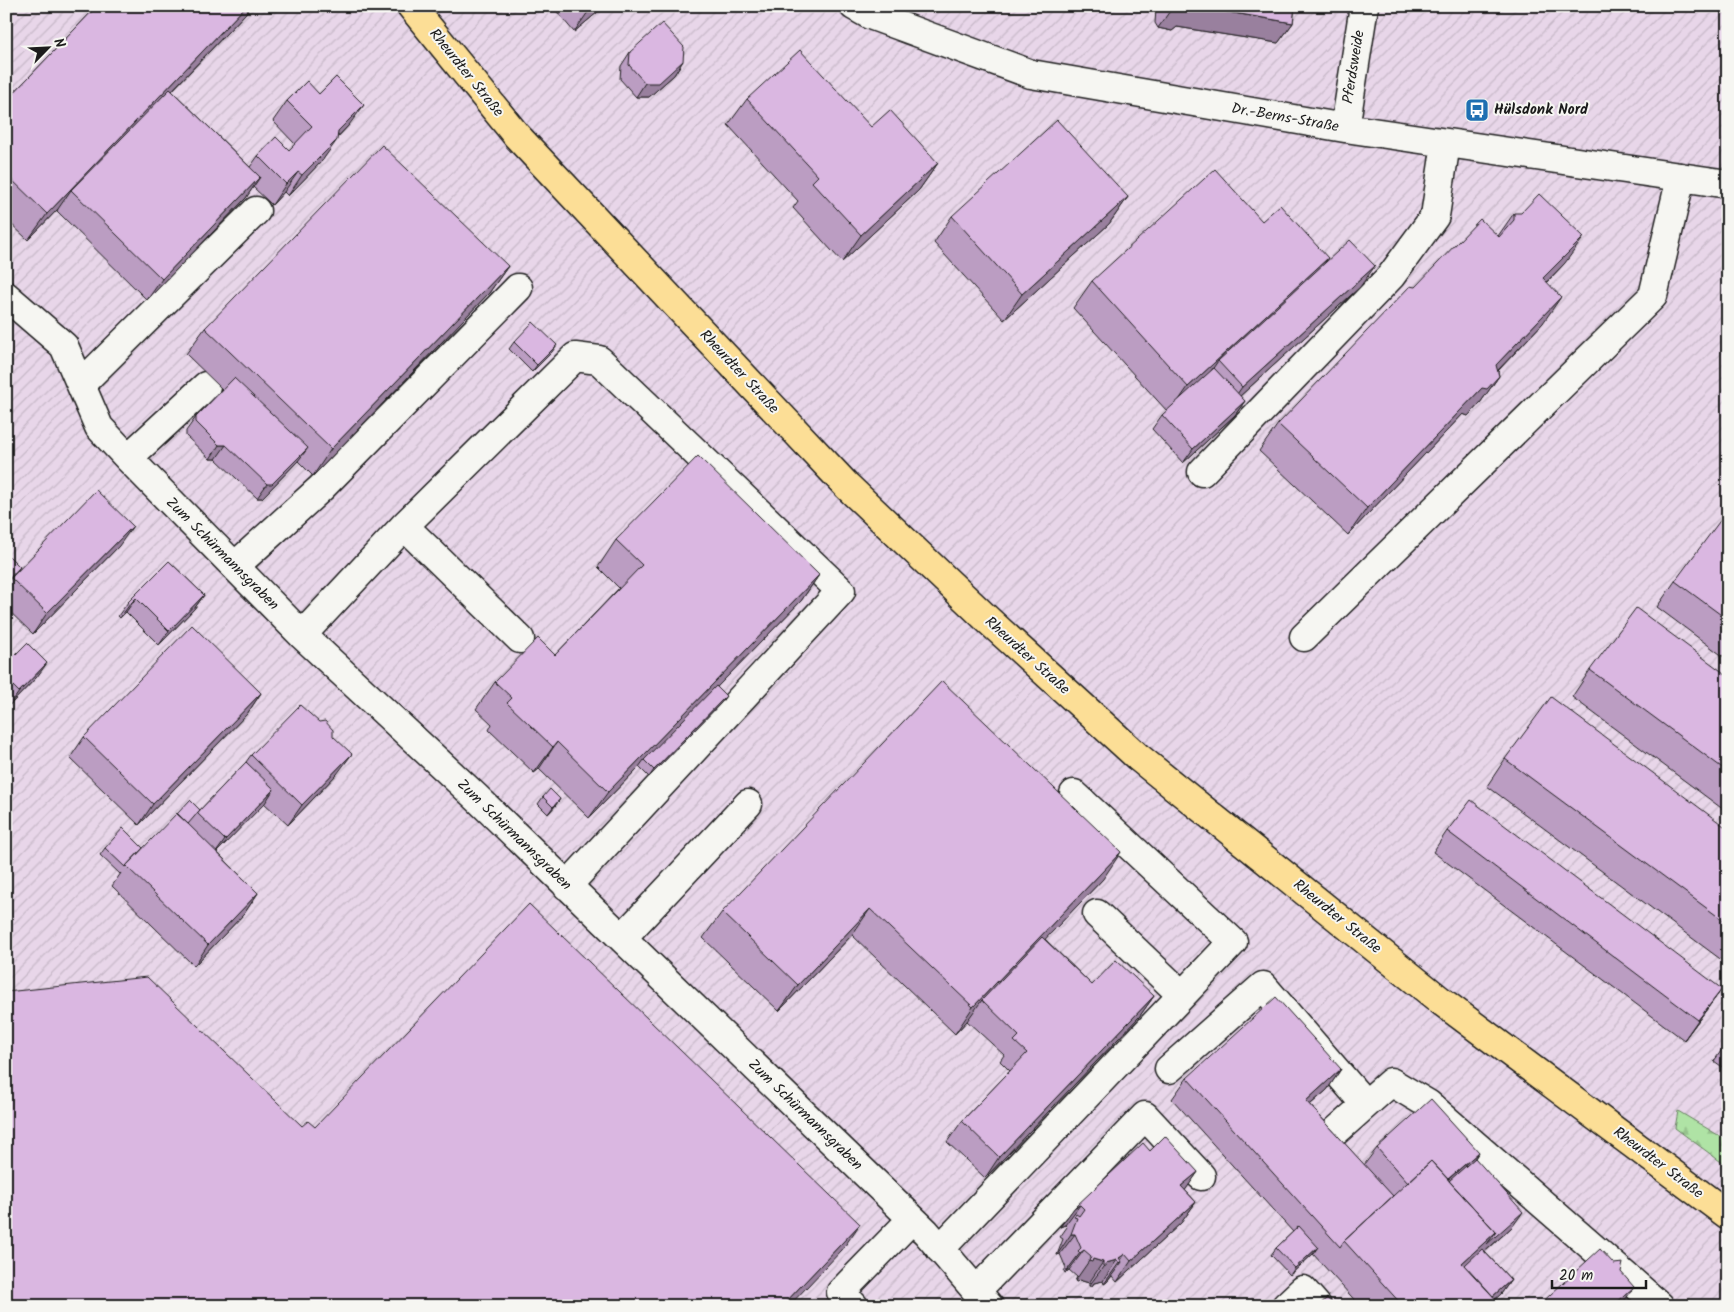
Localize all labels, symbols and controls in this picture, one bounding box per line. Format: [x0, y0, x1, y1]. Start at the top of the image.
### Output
north arrow [22, 22, 72, 72]
street label: Rheurdter Straße [423, 23, 509, 123]
street label: Pferdsweide [1336, 28, 1372, 105]
text: N [47, 35, 71, 52]
street label: Dr.-Berns-Straße [1229, 97, 1341, 139]
bus stop icon: Hülsdonk Nord [1464, 97, 1490, 123]
place label: Hülsdonk Nord [1494, 98, 1589, 122]
street label: Rheurdter Straße [693, 324, 785, 420]
street label: Zum Schürmannsgraben [160, 492, 284, 616]
street label: Rheurdter Straße [979, 611, 1075, 701]
street label: Zum Schürmannsgraben [451, 773, 577, 897]
street label: Rheurdter Straße [1287, 874, 1387, 960]
street label: Zum Schürmannsgraben [742, 1053, 868, 1177]
street label: Rheurdter Straße [1608, 1121, 1709, 1205]
scale bar [1552, 1257, 1645, 1289]
text: 20 m [1559, 1264, 1593, 1288]

